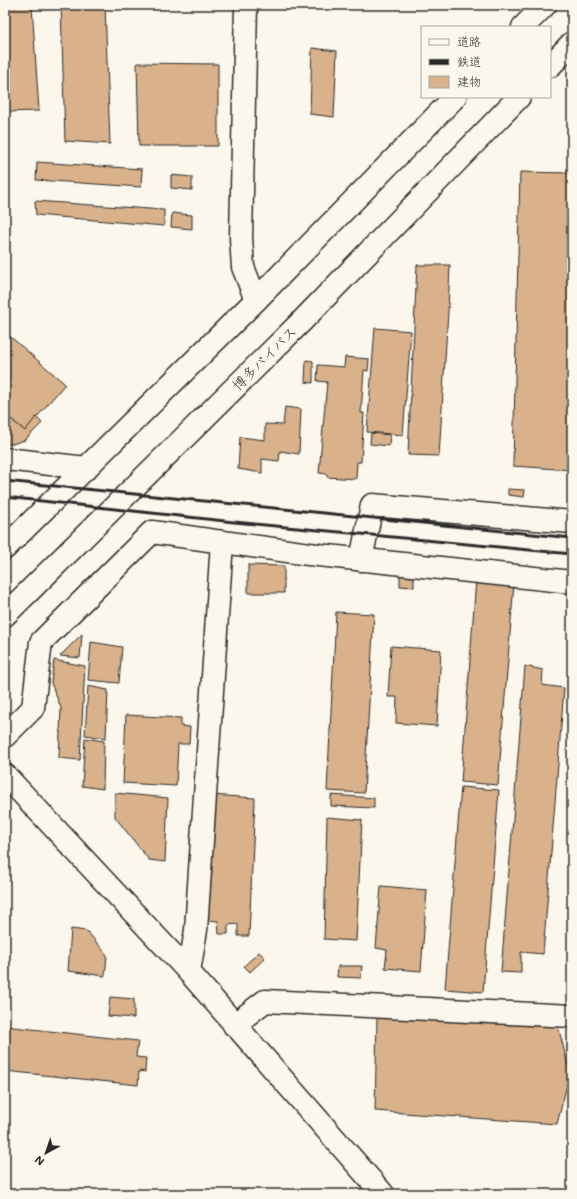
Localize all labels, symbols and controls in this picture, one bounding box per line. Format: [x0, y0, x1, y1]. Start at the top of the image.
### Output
legend [421, 26, 551, 98]
text: 道路 [457, 33, 481, 49]
text: 鉄道 [457, 53, 481, 69]
text: 建物 [457, 73, 481, 89]
street label: 博多バイパス [228, 322, 300, 394]
north arrow [26, 1133, 66, 1173]
text: N [31, 1153, 47, 1169]

